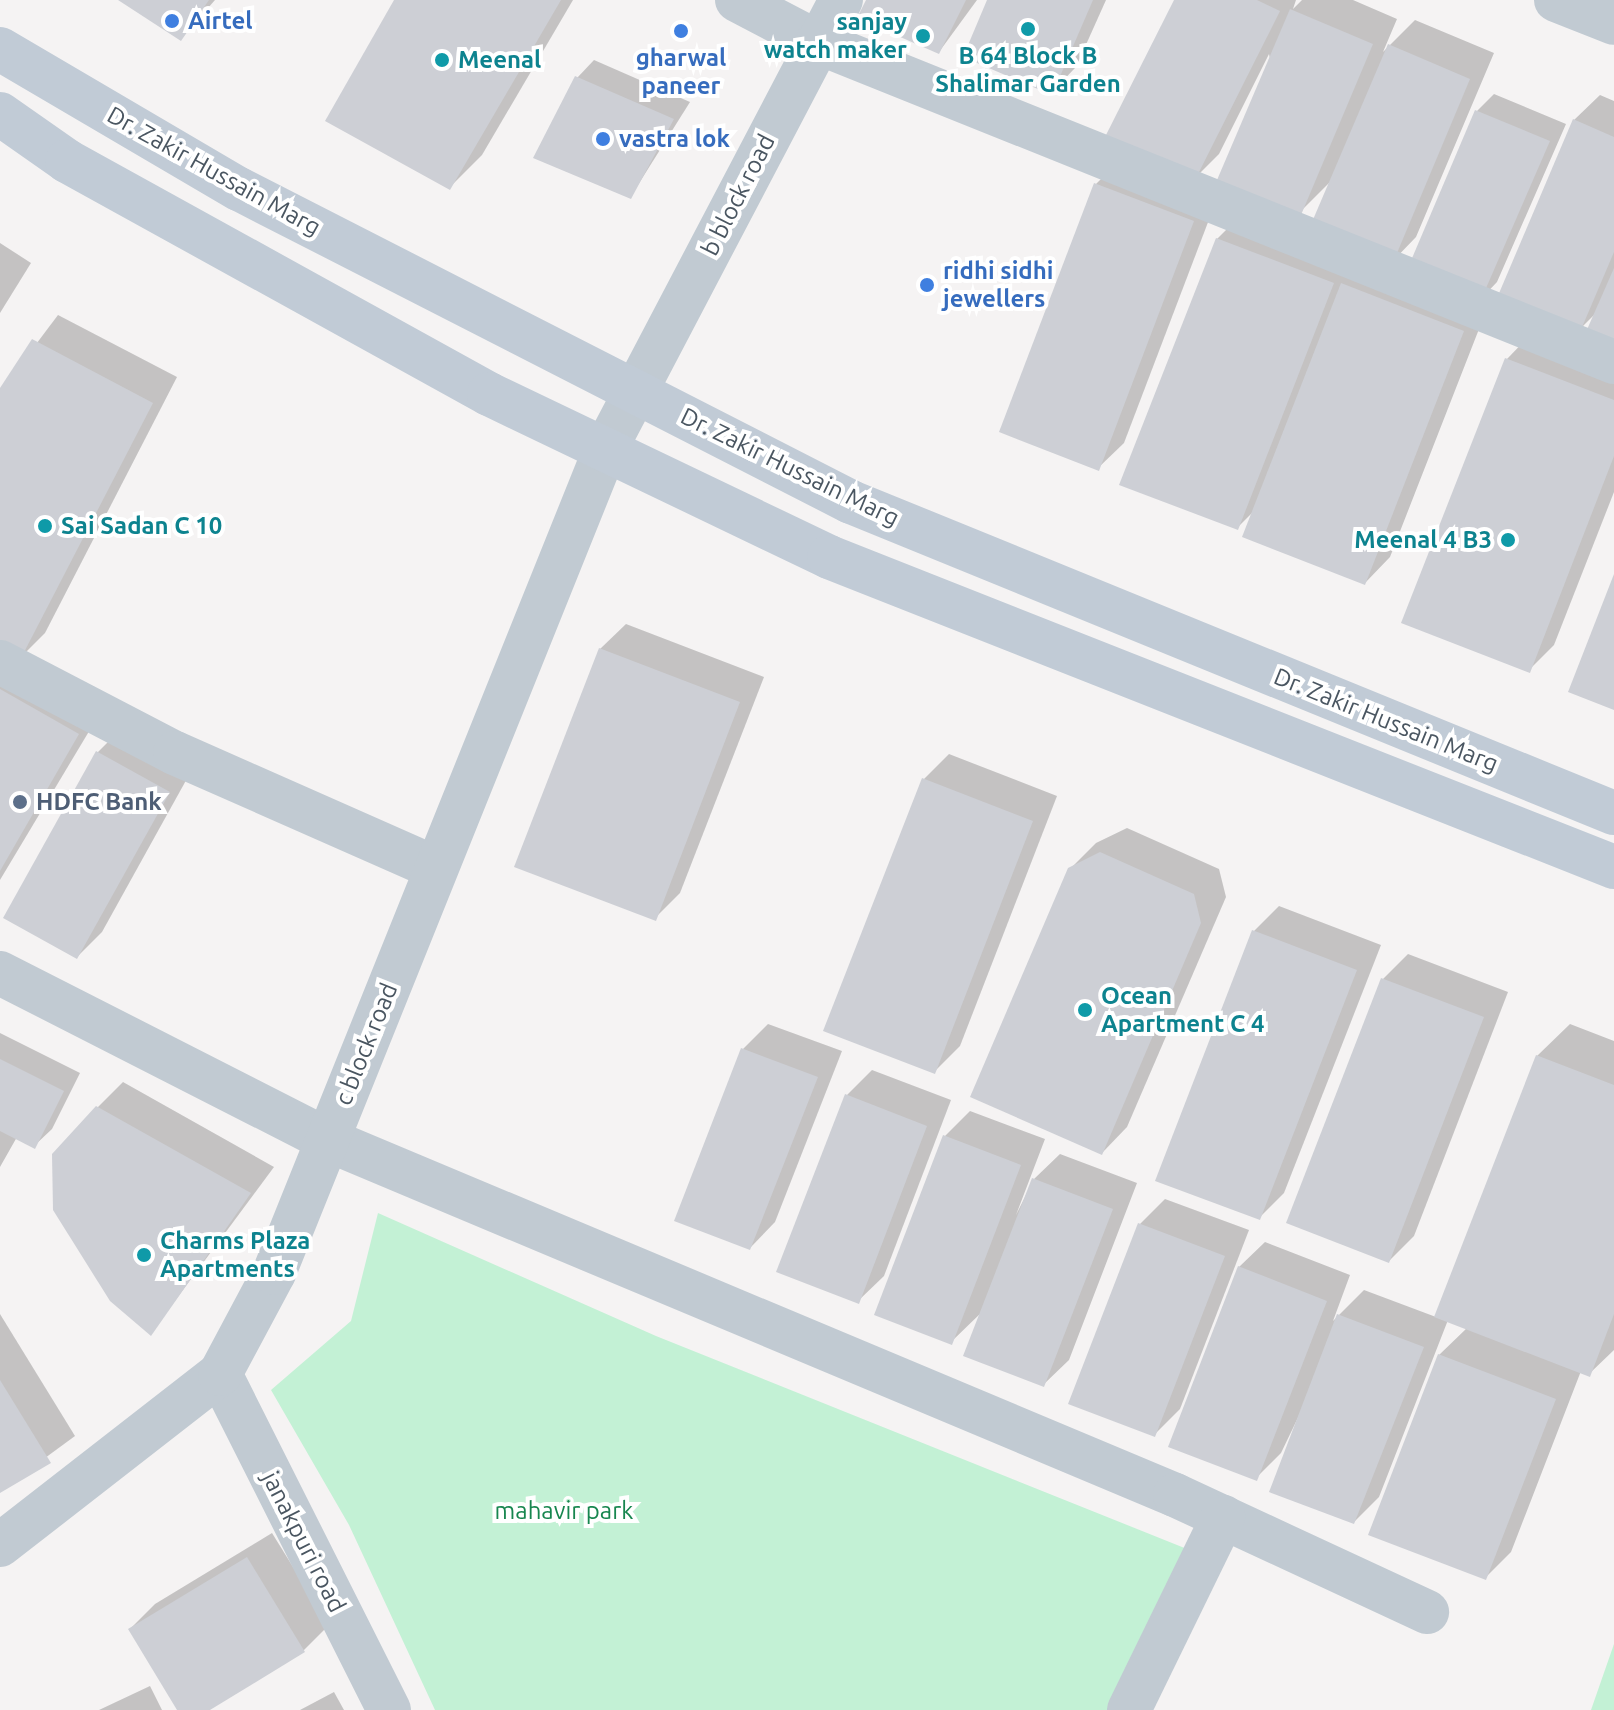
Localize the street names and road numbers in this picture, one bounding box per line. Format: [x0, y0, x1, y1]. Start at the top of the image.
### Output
street label: Dr. Zakir Hussain Marg [102, 100, 326, 242]
street label: b block road [695, 130, 781, 260]
street label: Dr. Zakir Hussain Marg [676, 402, 904, 532]
street label: Dr. Zakir Hussain Marg [1270, 662, 1502, 778]
street label: c block road [328, 979, 404, 1109]
street label: janakpuri road [256, 1467, 352, 1617]

